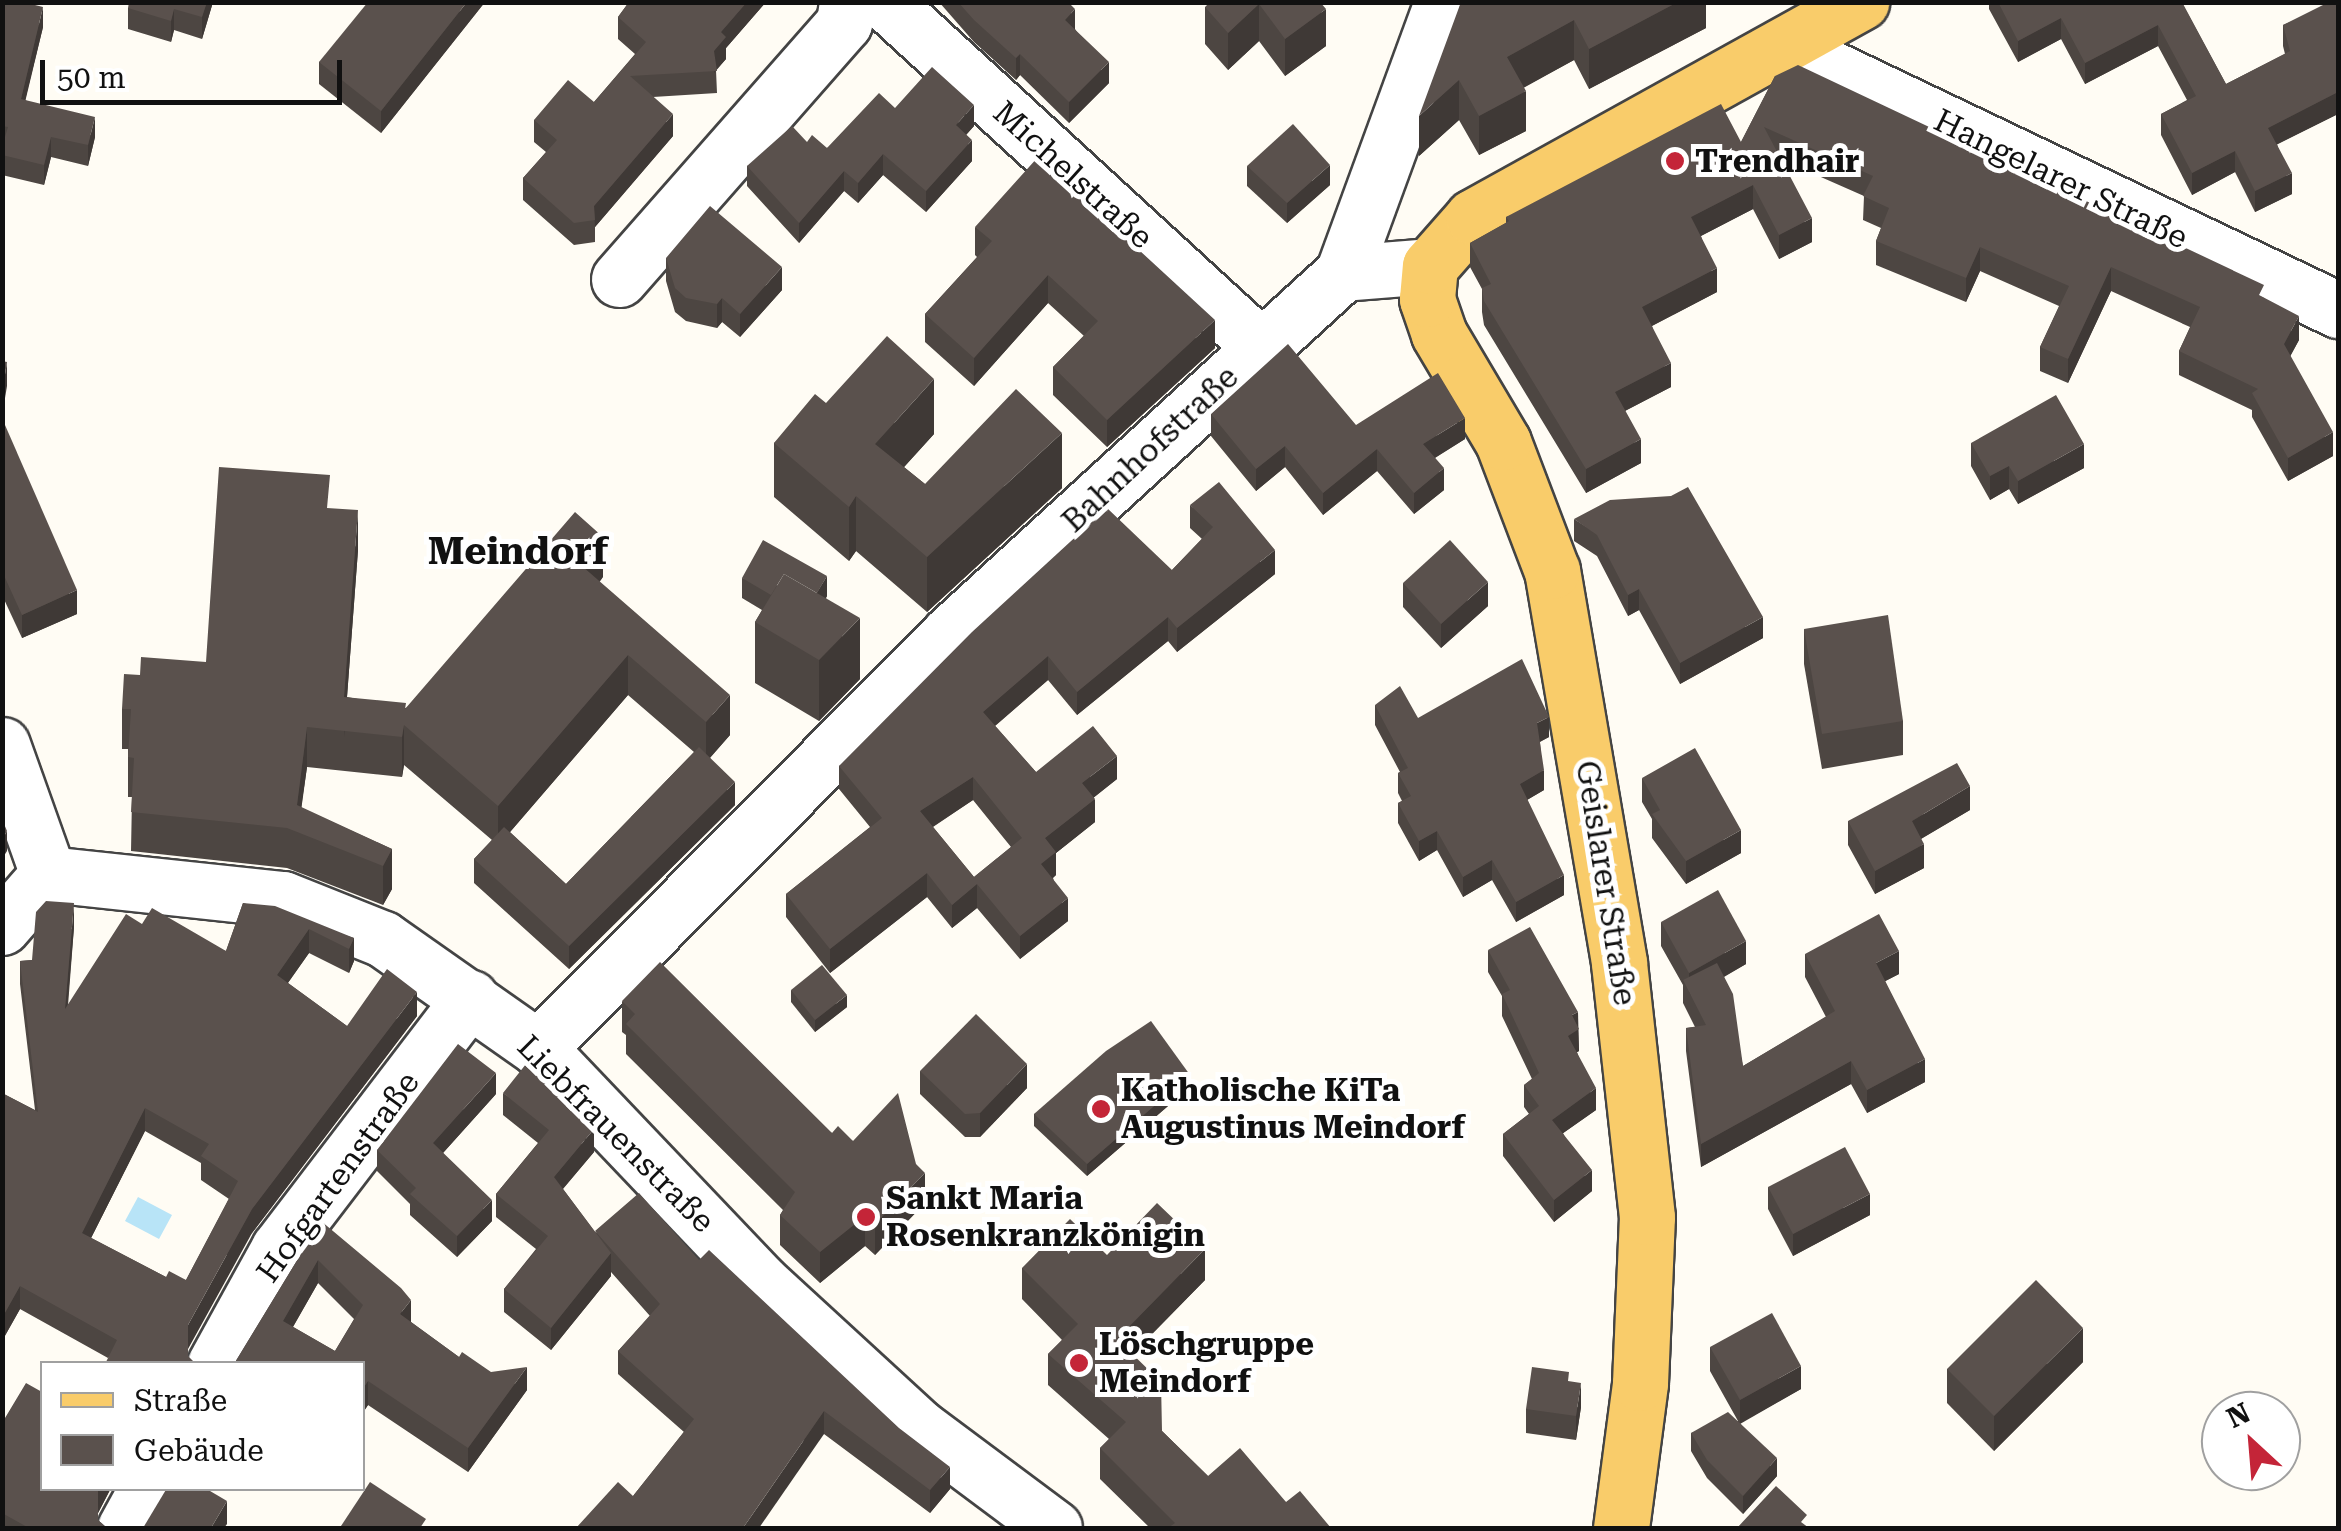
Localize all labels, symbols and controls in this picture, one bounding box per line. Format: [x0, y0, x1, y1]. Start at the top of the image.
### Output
scale bar [45, 40, 348, 102]
text: 50 m [57, 60, 126, 95]
street label: Michelstraße [985, 93, 1161, 257]
street label: Hangelarer Straße [1928, 101, 2194, 257]
place label: Trendhair [1695, 142, 1860, 180]
marker: Trendhair [1664, 150, 1686, 172]
street label: Bahnhofstraße [1054, 358, 1246, 540]
district label: Meindorf [428, 529, 608, 575]
street label: Geislarer Straße [1568, 758, 1644, 1008]
street label: Liebfrauenstraße [509, 1027, 723, 1241]
street label: Hofgartenstraße [249, 1064, 427, 1290]
place label: Katholische KiTa Augustinus Meindorf [1121, 1072, 1465, 1147]
marker: Katholische KiTa Augustinus Meindorf [1090, 1098, 1112, 1120]
place label: Sankt Maria Rosenkranzkönigin [886, 1180, 1205, 1255]
marker: Sankt Maria Rosenkranzkönigin [855, 1206, 877, 1228]
place label: Löschgruppe Meindorf [1099, 1326, 1314, 1401]
marker: Löschgruppe Meindorf [1068, 1352, 1090, 1374]
legend [40, 1361, 365, 1491]
text: Straße [134, 1383, 227, 1418]
north arrow [2201, 1391, 2301, 1491]
text: N [2222, 1396, 2255, 1435]
text: Gebäude [134, 1433, 264, 1468]

